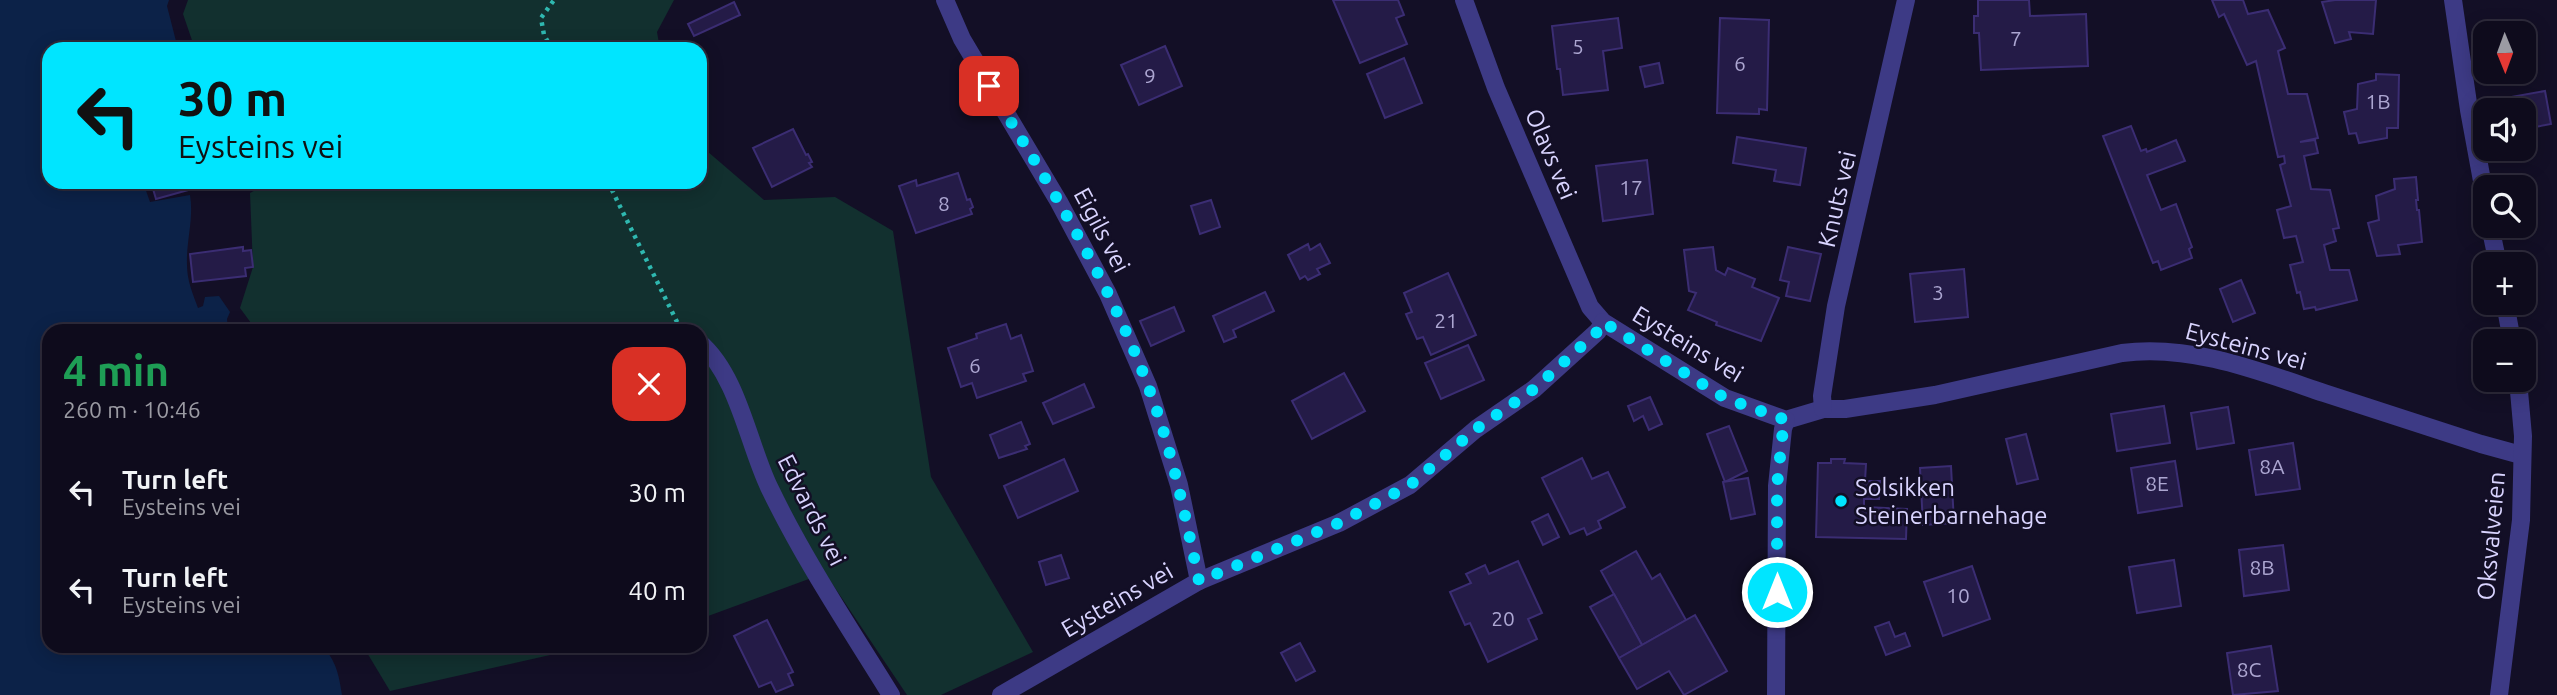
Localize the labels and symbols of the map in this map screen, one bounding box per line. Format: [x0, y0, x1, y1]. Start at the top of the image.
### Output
north arrow [2473, 21, 2536, 84]
house number: 7 [2010, 26, 2022, 50]
house number: 5 [1572, 34, 1584, 58]
house number: 6 [1734, 51, 1746, 75]
pin [959, 56, 1019, 116]
house number: 9 [1144, 63, 1156, 87]
house number: 1B [2365, 89, 2391, 113]
street label: Olavs vei [1520, 105, 1582, 203]
street label: Knuts vei [1813, 148, 1861, 250]
house number: 17 [1619, 175, 1643, 199]
street label: Eigils vei [1069, 183, 1135, 277]
house number: 8 [938, 191, 950, 215]
house number: 3 [1932, 280, 1944, 304]
street label: Eysteins vei [1628, 300, 1748, 388]
house number: 21 [1434, 308, 1458, 332]
street label: Eysteins vei [2183, 317, 2309, 375]
house number: 6 [969, 353, 981, 377]
street label: Edvards vei [772, 450, 852, 570]
house number: 8A [2259, 454, 2285, 478]
street label: Oksvalveien [2472, 470, 2510, 602]
house number: 8E [2145, 471, 2169, 495]
place label: Solsikken Steinerbarnehage [1855, 474, 2048, 529]
marker: Solsikken Steinerbarnehage [1833, 493, 1849, 509]
position arrow [1740, 555, 1814, 629]
house number: 8B [2249, 555, 2275, 579]
street label: Eysteins vei [1057, 557, 1177, 643]
house number: 10 [1946, 583, 1970, 607]
house number: 20 [1491, 606, 1515, 630]
house number: 8C [2237, 657, 2261, 681]

